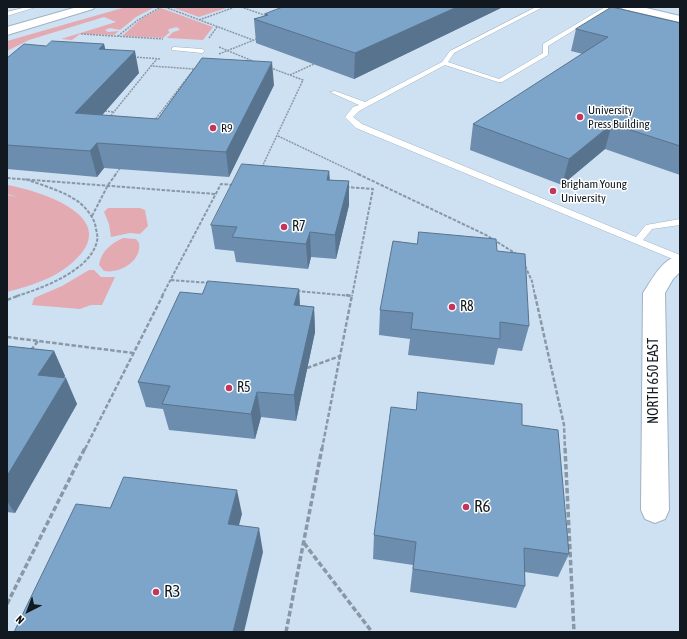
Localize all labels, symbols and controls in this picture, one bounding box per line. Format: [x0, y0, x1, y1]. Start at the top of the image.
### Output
place label: University Press Building [588, 103, 650, 131]
marker: University Press Building [575, 112, 585, 122]
place label: R9 [221, 121, 233, 135]
marker: R9 [208, 123, 218, 133]
place label: Brigham Young University [561, 177, 627, 205]
marker: Brigham Young University [548, 186, 558, 196]
place label: R7 [292, 219, 306, 235]
marker: R7 [279, 222, 289, 232]
place label: R8 [460, 299, 474, 315]
marker: R8 [447, 302, 457, 312]
street label: NORTH 650 EAST [646, 338, 662, 424]
place label: R5 [237, 380, 251, 396]
marker: R5 [224, 383, 234, 393]
place label: R6 [474, 497, 490, 517]
marker: R6 [461, 502, 471, 512]
place label: R3 [164, 582, 180, 602]
marker: R3 [151, 587, 161, 597]
north arrow [8, 591, 48, 631]
text: N [14, 613, 26, 627]

